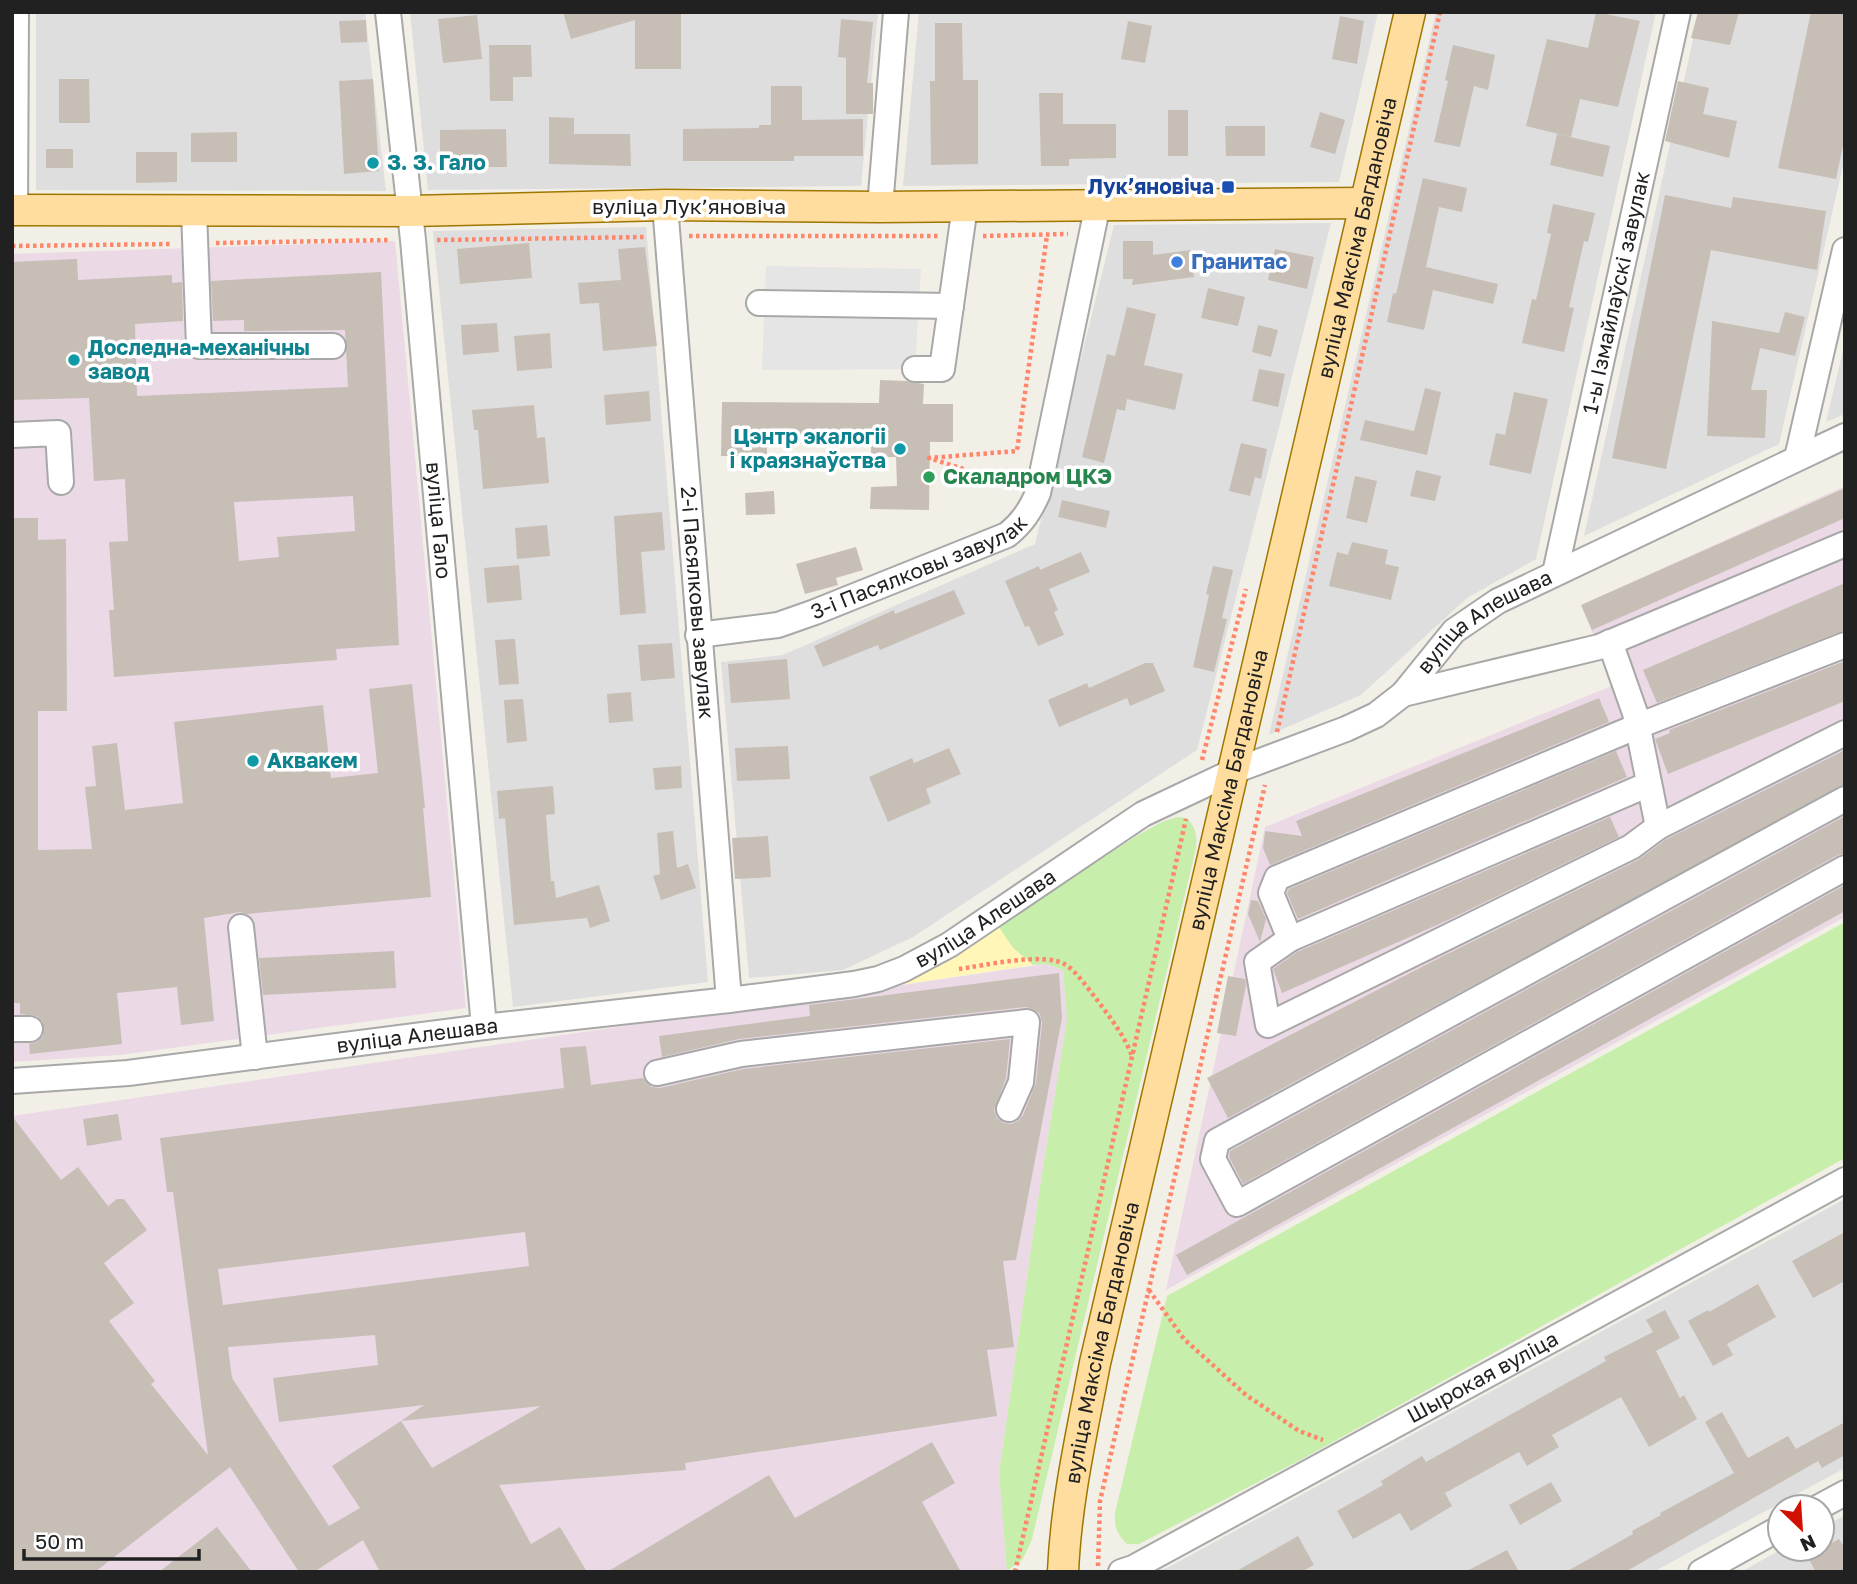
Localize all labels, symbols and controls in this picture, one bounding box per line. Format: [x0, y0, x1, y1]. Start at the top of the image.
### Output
street label: вуліца Максіма Багдановіча [1311, 94, 1402, 381]
place label: З. З. Гало [387, 149, 486, 175]
marker: З. З. Гало [365, 155, 381, 171]
street label: 1-ы Ізмайлаўскі завулак [1576, 169, 1655, 416]
place label: Лукʼяновіча [1088, 173, 1214, 199]
marker: Лукʼяновіча [1220, 179, 1236, 195]
street label: вуліца Лукʼяновіча [592, 193, 786, 219]
place label: Гранитас [1191, 248, 1287, 274]
marker: Гранитас [1169, 254, 1185, 270]
place label: Доследна-механічны завод [88, 334, 310, 384]
marker: Доследна-механічны завод [66, 352, 82, 368]
place label: Цэнтр экалогіі і краязнаўства [730, 423, 886, 473]
marker: Цэнтр экалогіі і краязнаўства [892, 441, 908, 457]
street label: вуліца Гало [421, 461, 458, 580]
place label: Скаладром ЦКЭ [943, 463, 1112, 489]
marker: Скаладром ЦКЭ [921, 469, 937, 485]
street label: 2-і Пасялковы завулак [676, 485, 720, 720]
street label: 3-і Пасялковы завулак [807, 510, 1032, 624]
street label: вуліца Алешава [1411, 563, 1556, 678]
street label: вуліца Максіма Багдановіча [1182, 647, 1273, 933]
place label: Аквакем [267, 747, 358, 773]
marker: Аквакем [245, 753, 261, 769]
street label: вуліца Алешава [910, 863, 1060, 973]
street label: вуліца Алешава [335, 1012, 499, 1058]
street label: вуліца Максіма Багдановіча [1059, 1199, 1144, 1485]
street label: Шырокая вуліца [1402, 1325, 1562, 1428]
north arrow [1766, 1493, 1836, 1563]
scale bar [24, 1518, 200, 1562]
text: 50 m [35, 1528, 84, 1554]
text: N [1797, 1530, 1820, 1557]

